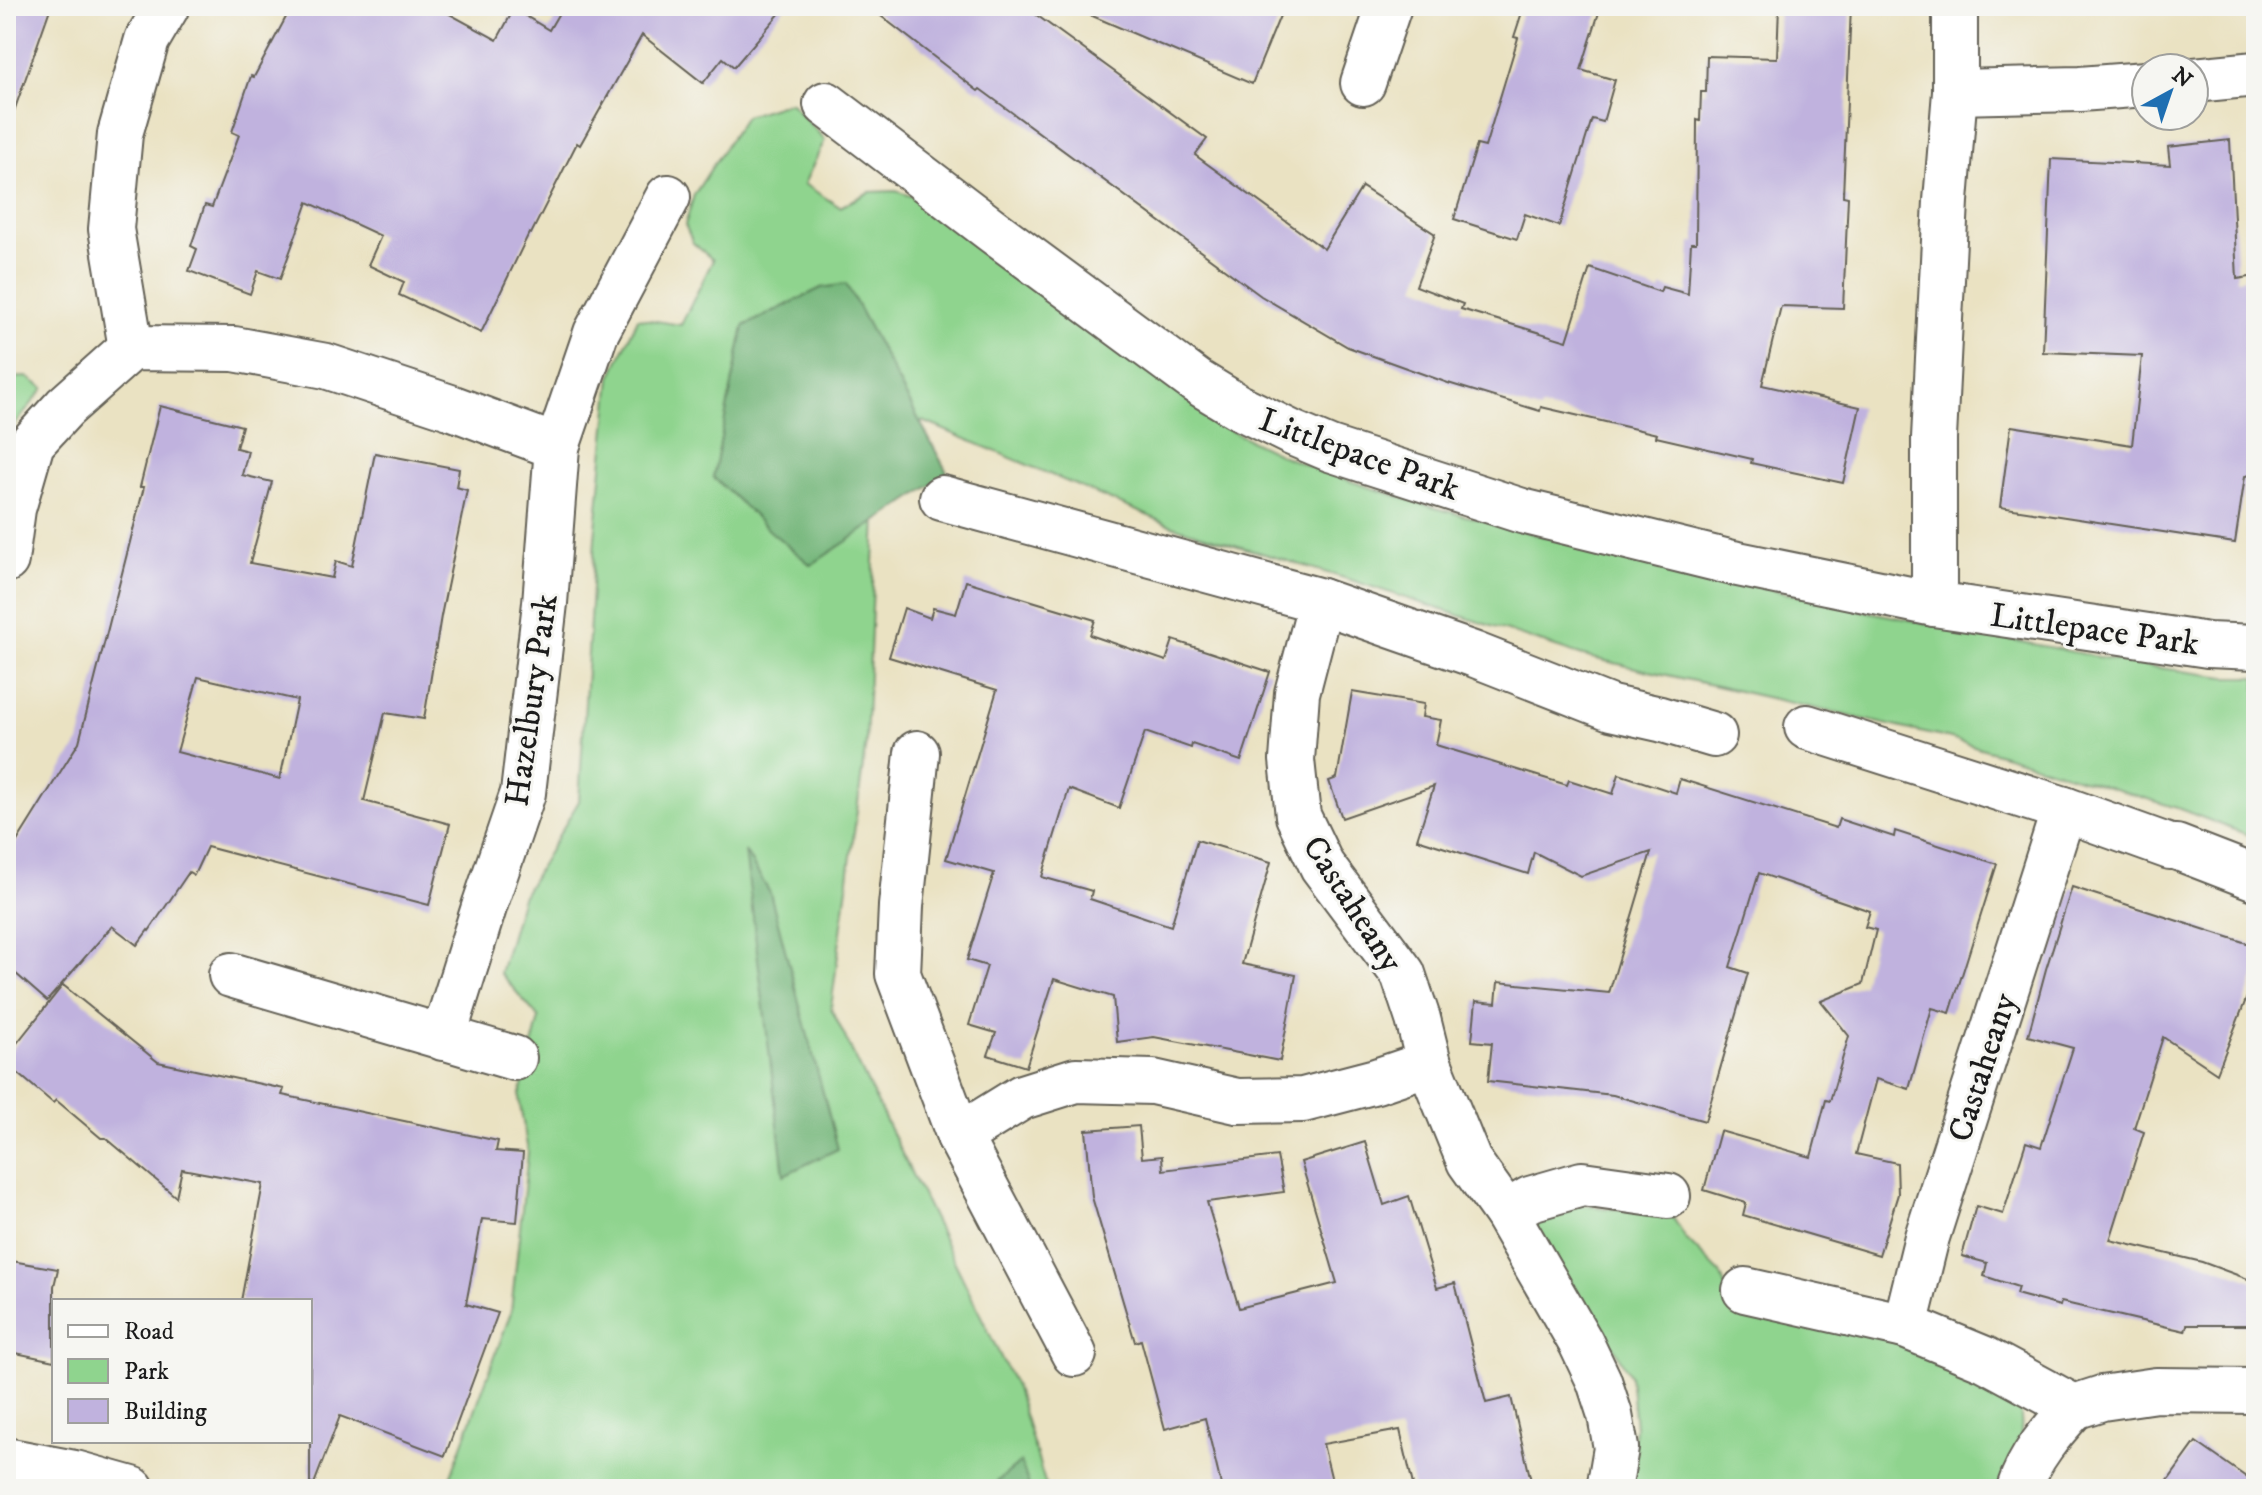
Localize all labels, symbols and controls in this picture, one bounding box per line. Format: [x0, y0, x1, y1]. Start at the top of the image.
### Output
north arrow [2130, 52, 2210, 132]
text: N [2166, 62, 2197, 94]
street label: Littlepace Park [1253, 399, 1465, 511]
street label: Hazelbury Park [496, 591, 568, 809]
street label: Littlepace Park [1988, 595, 2202, 665]
street label: Castaheany [1293, 828, 1412, 981]
street label: Castaheany [1939, 987, 2027, 1147]
legend [52, 1299, 312, 1443]
text: Road [124, 1317, 174, 1347]
text: Park [124, 1357, 169, 1387]
text: Building [124, 1397, 207, 1427]

